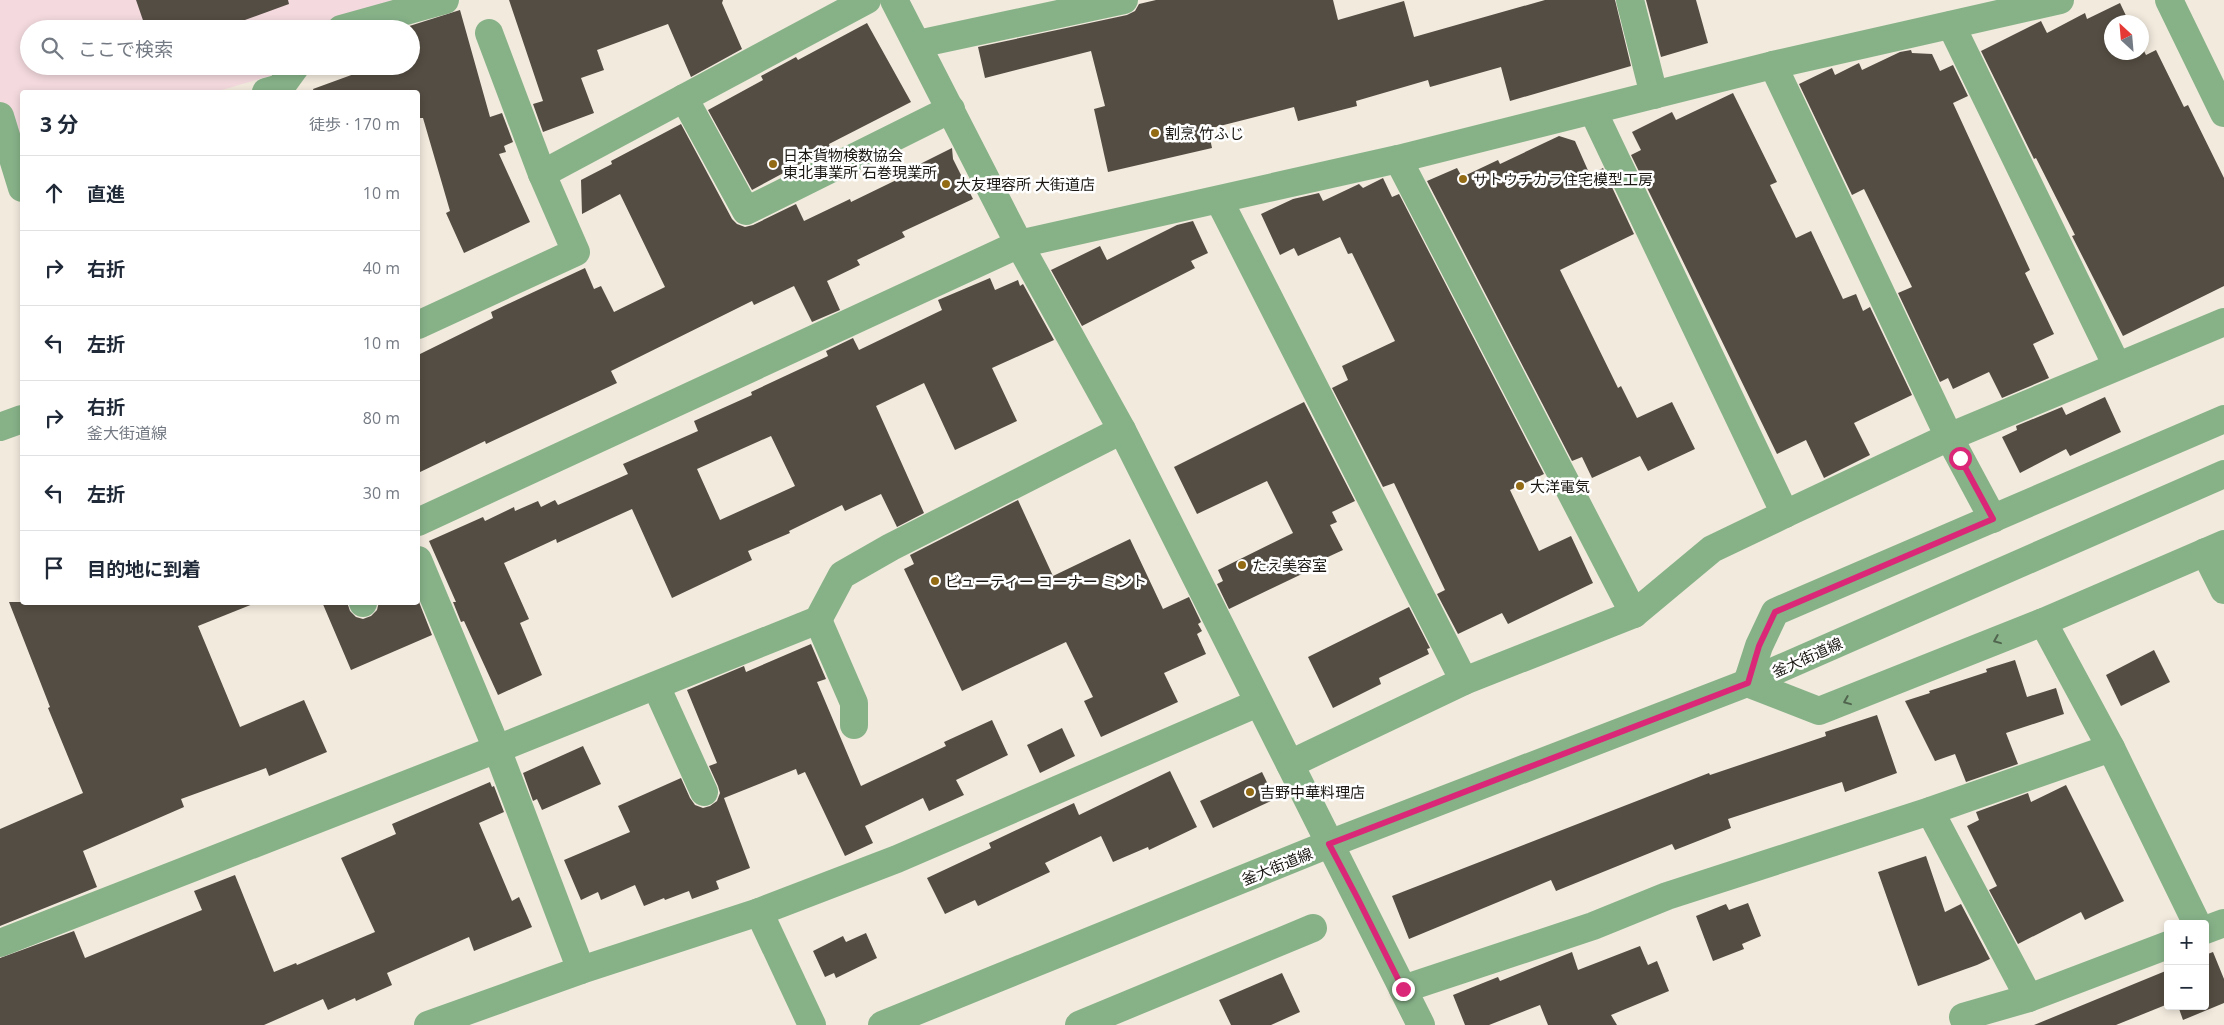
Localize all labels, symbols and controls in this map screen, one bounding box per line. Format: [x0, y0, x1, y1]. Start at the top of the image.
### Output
north arrow [2104, 15, 2149, 60]
search box [20, 20, 420, 75]
icon: search [38, 34, 66, 62]
text: ここで検索 [78, 36, 173, 62]
text: 3 分 [40, 110, 78, 138]
text: 徒歩 · 170 m [309, 113, 400, 135]
place label: 割烹 竹ふじ [1165, 123, 1244, 143]
marker: 割烹 竹ふじ [1149, 127, 1161, 139]
place label: 日本貨物検数協会 東北事業所 石巻現業所 [783, 145, 937, 182]
marker: 日本貨物検数協会 東北事業所 石巻現業所 [767, 158, 779, 170]
place label: サトウチカラ住宅模型工房 [1473, 169, 1653, 189]
marker: サトウチカラ住宅模型工房 [1457, 173, 1469, 185]
place label: 大友理容所 大街道店 [956, 174, 1095, 194]
marker: 大友理容所 大街道店 [940, 178, 952, 190]
icon: ahead [40, 179, 68, 207]
text: 直進 [87, 181, 125, 207]
text: 10 m [363, 182, 400, 204]
icon: right [40, 254, 68, 282]
text: 右折 [87, 256, 125, 282]
text: 40 m [363, 257, 400, 279]
icon: left [40, 329, 68, 357]
text: 左折 [87, 331, 125, 357]
text: 10 m [363, 332, 400, 354]
text: 右折 [87, 394, 125, 420]
icon: right [40, 404, 68, 432]
text: 80 m [363, 407, 400, 429]
text: 釜大街道線 [87, 422, 167, 444]
route start [1949, 447, 1972, 470]
place label: 大洋電気 [1530, 476, 1590, 496]
icon: left [40, 479, 68, 507]
marker: 大洋電気 [1514, 480, 1526, 492]
text: 左折 [87, 481, 125, 507]
text: 30 m [363, 482, 400, 504]
icon: arrive [40, 554, 68, 582]
place label: たえ美容室 [1252, 555, 1327, 575]
text: 目的地に到着 [87, 556, 201, 582]
marker: たえ美容室 [1236, 559, 1248, 571]
place label: ビューティー コーナー ミント [945, 571, 1147, 591]
marker: ビューティー コーナー ミント [929, 575, 941, 587]
street label: 釜大街道線 [1769, 633, 1845, 681]
one-way arrow [1994, 635, 2002, 645]
one-way arrow [1843, 695, 1851, 705]
place label: 吉野中華料理店 [1260, 782, 1365, 802]
marker: 吉野中華料理店 [1244, 786, 1256, 798]
street label: 釜大街道線 [1238, 843, 1316, 889]
map controls [2164, 920, 2209, 1010]
button: + [2164, 920, 2209, 965]
button: − [2164, 965, 2209, 1010]
route end [1392, 978, 1415, 1001]

